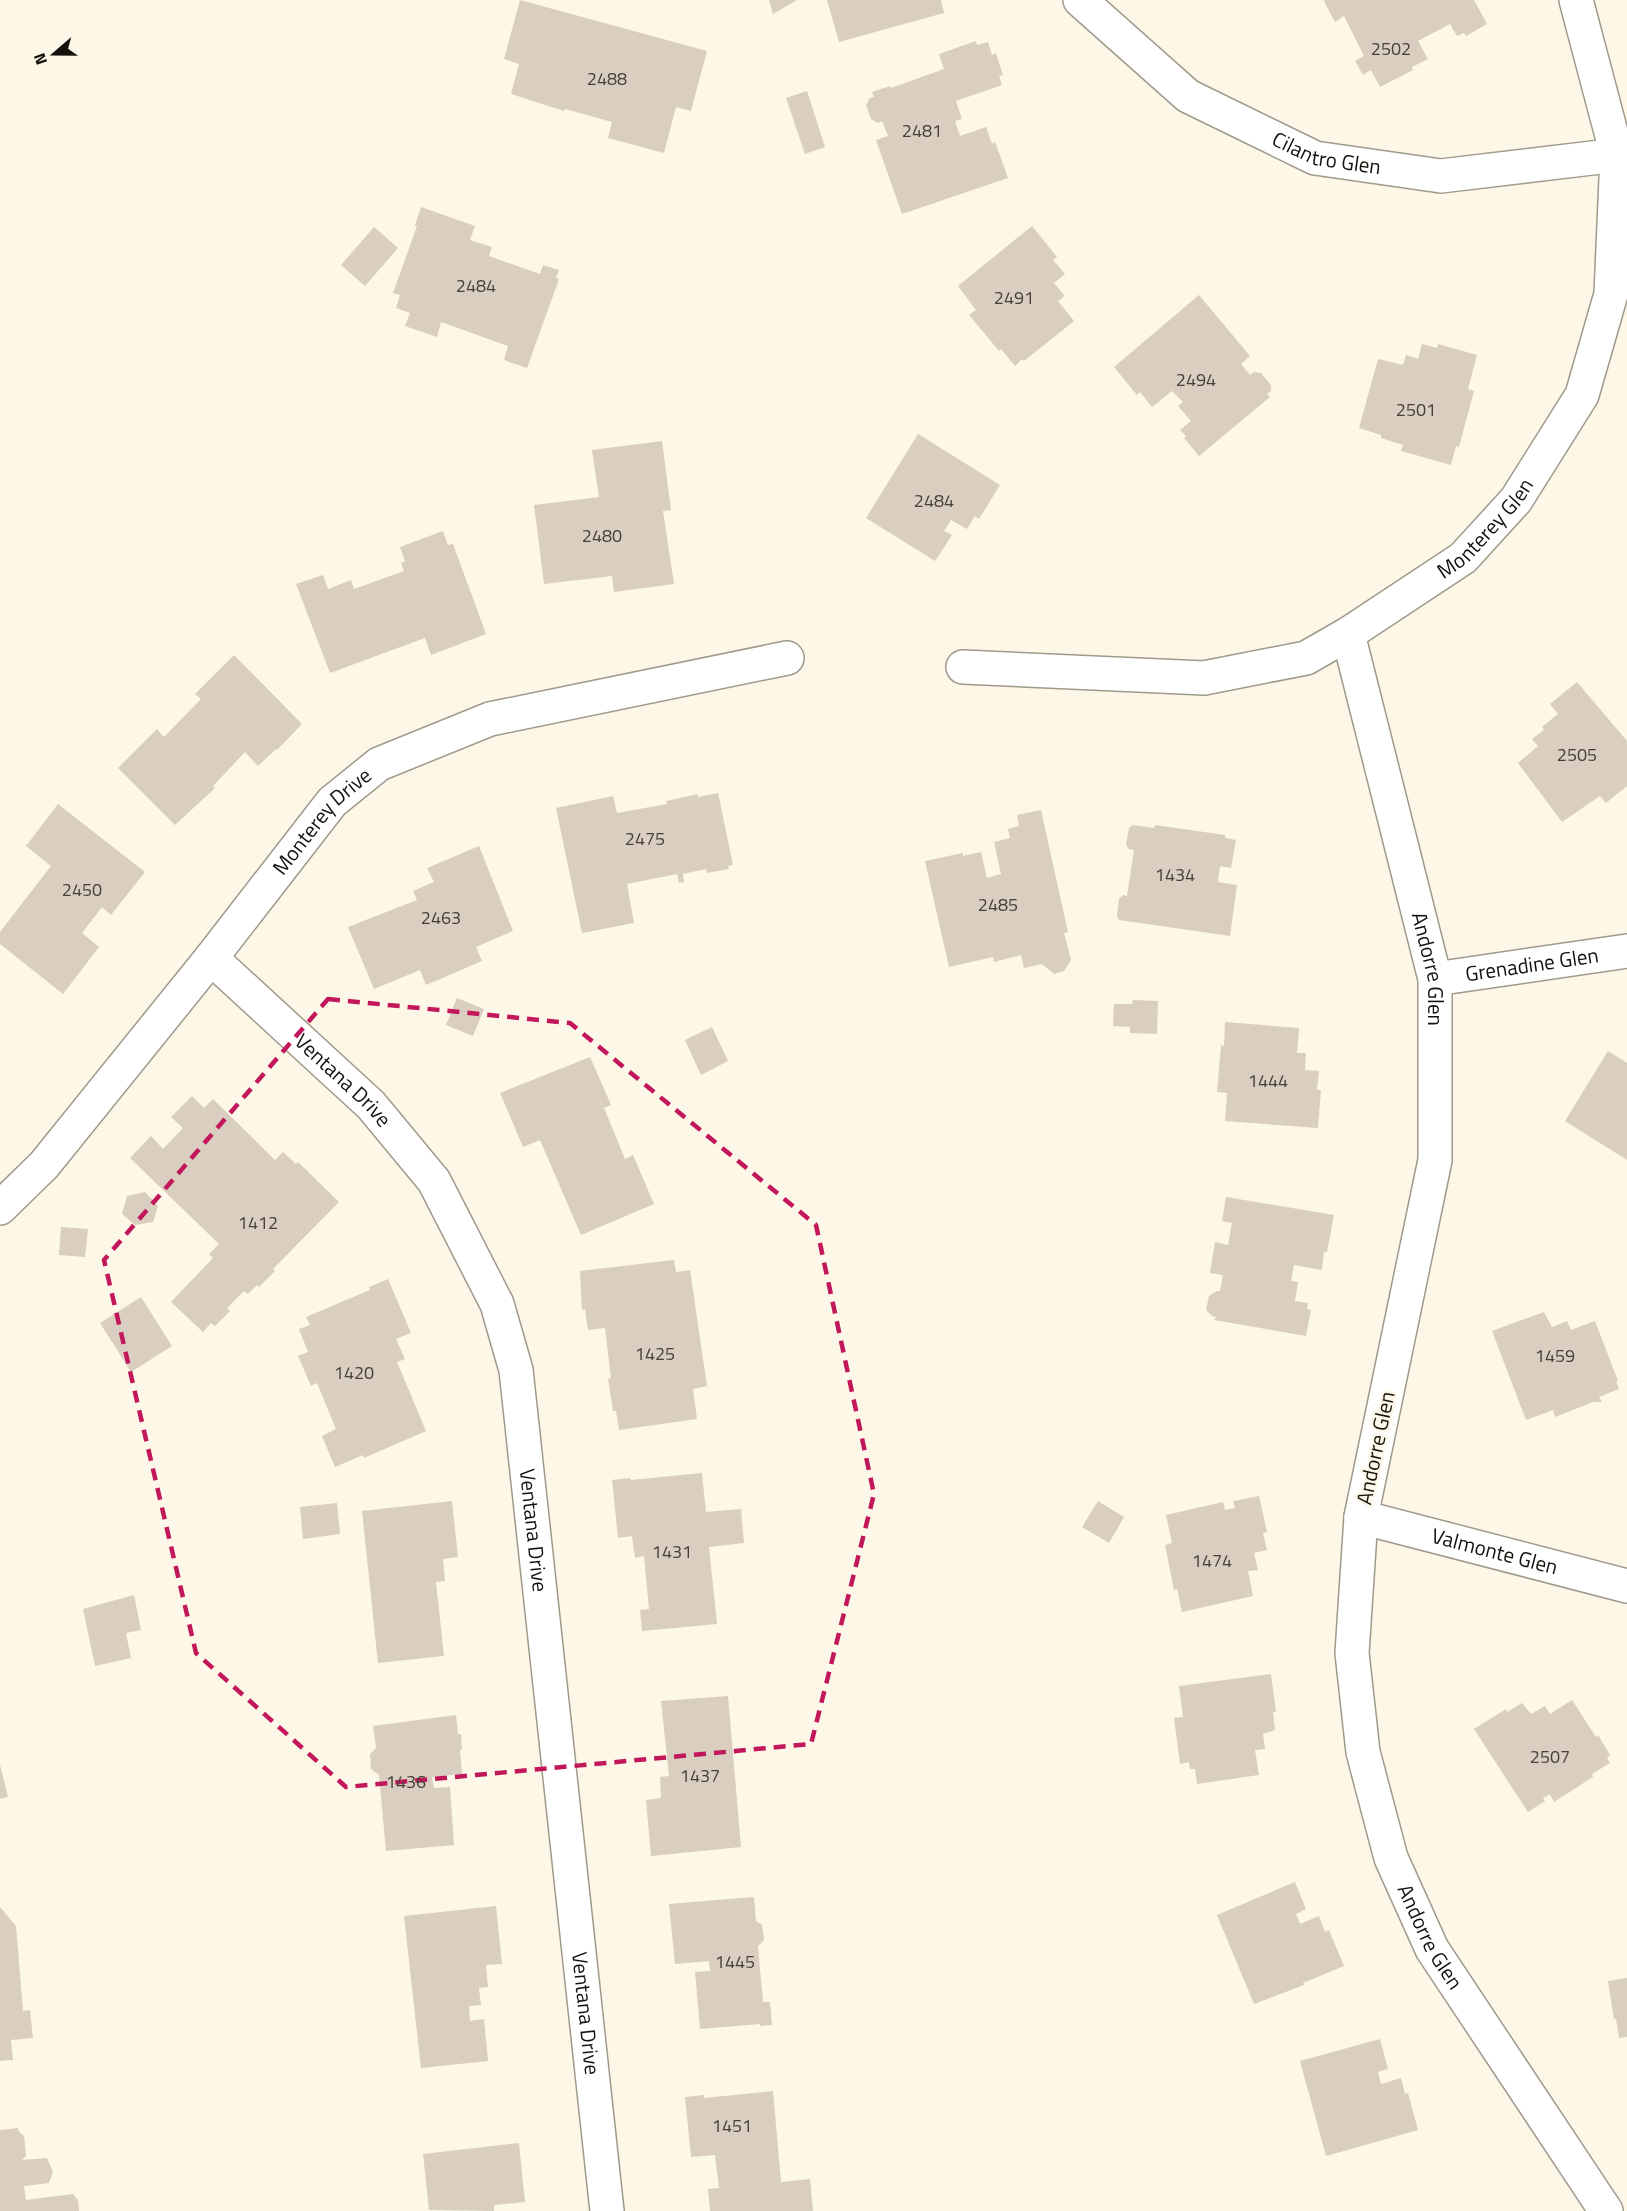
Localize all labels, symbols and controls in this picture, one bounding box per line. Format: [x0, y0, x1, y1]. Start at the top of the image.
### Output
north arrow [24, 24, 84, 84]
house number: 2502 [1371, 35, 1411, 62]
text: N [27, 50, 53, 68]
house number: 2488 [587, 65, 627, 92]
house number: 2481 [902, 117, 942, 144]
street label: Cilantro Glen [1267, 123, 1383, 182]
house number: 2484 [456, 272, 496, 299]
house number: 2491 [994, 284, 1034, 311]
house number: 2494 [1176, 366, 1216, 393]
house number: 2501 [1396, 396, 1436, 423]
street label: Monterey Glen [1430, 472, 1541, 586]
house number: 2484 [914, 487, 954, 514]
house number: 2480 [582, 522, 622, 549]
house number: 2505 [1557, 741, 1597, 768]
street label: Monterey Drive [264, 759, 378, 881]
house number: 2475 [625, 825, 665, 852]
house number: 1434 [1155, 861, 1195, 888]
house number: 2450 [62, 876, 102, 903]
house number: 2485 [978, 891, 1018, 918]
house number: 2463 [421, 904, 461, 931]
street label: Andorre Glen [1404, 908, 1452, 1026]
street label: Grenadine Glen [1463, 938, 1601, 989]
street label: Ventana Drive [288, 1025, 400, 1133]
house number: 1444 [1248, 1067, 1288, 1094]
house number: 1412 [238, 1209, 278, 1236]
house number: 1425 [635, 1340, 675, 1367]
house number: 1459 [1535, 1342, 1575, 1369]
house number: 1420 [334, 1359, 374, 1386]
street label: Andorre Glen [1347, 1388, 1403, 1507]
street label: Ventana Drive [512, 1467, 557, 1593]
street label: Valmonte Glen [1428, 1519, 1561, 1582]
house number: 1431 [652, 1538, 692, 1565]
house number: 1474 [1192, 1547, 1232, 1574]
house number: 2507 [1530, 1743, 1570, 1770]
house number: 1437 [680, 1762, 720, 1789]
house number: 1436 [386, 1768, 426, 1795]
street label: Andorre Glen [1390, 1879, 1472, 1996]
house number: 1445 [715, 1948, 755, 1975]
street label: Ventana Drive [564, 1950, 609, 2076]
house number: 1451 [712, 2112, 752, 2139]

